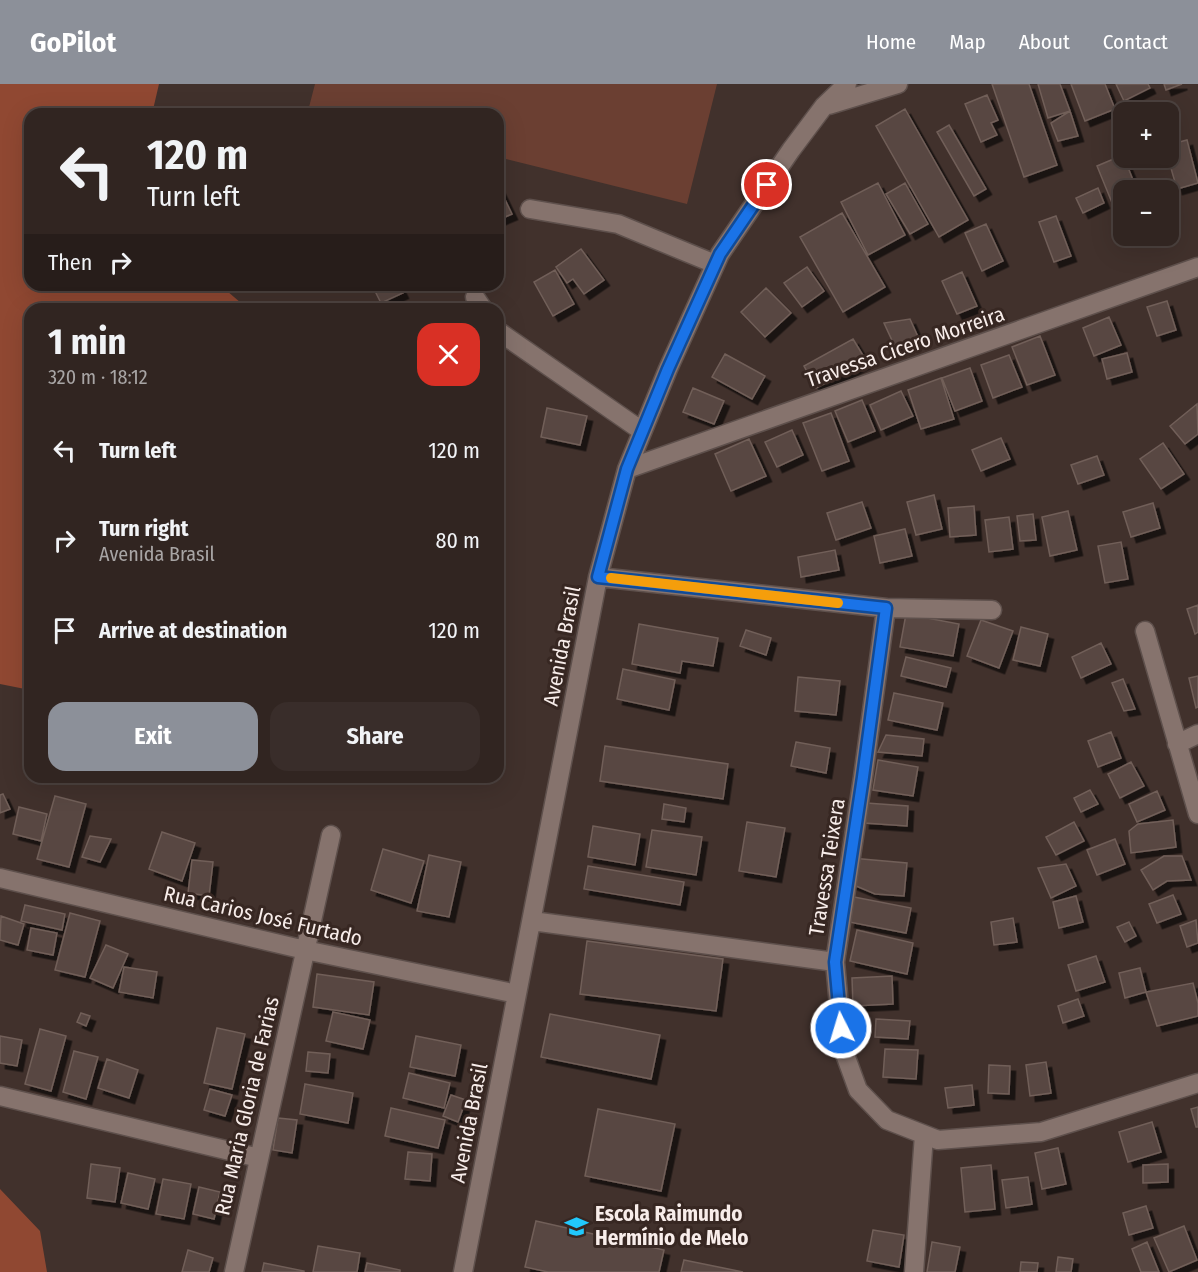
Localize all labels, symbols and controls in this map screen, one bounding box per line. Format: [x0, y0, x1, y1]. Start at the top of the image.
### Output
text: GoPilot [30, 26, 116, 59]
text: Home [866, 29, 916, 55]
text: Map [949, 29, 986, 55]
text: About [1019, 29, 1070, 55]
text: Contact [1103, 29, 1168, 55]
map controls [1113, 102, 1179, 246]
button: + [1113, 102, 1179, 168]
text: 120 m [147, 130, 248, 180]
icon: left [48, 132, 126, 210]
pin [741, 159, 792, 210]
icon: arrive [750, 168, 783, 201]
button: − [1113, 180, 1179, 246]
text: Turn left [147, 181, 240, 213]
icon: right [104, 246, 137, 279]
text: Then [48, 249, 92, 276]
street label: Travessa Cicero Morreira [802, 301, 1008, 393]
text: 1 min [48, 320, 126, 364]
button: close [417, 323, 480, 386]
text: 320 m · 18:12 [48, 365, 148, 389]
icon: left [48, 434, 81, 467]
text: Turn left [99, 437, 177, 464]
text: 120 m [428, 437, 480, 464]
text: Turn right [99, 515, 188, 542]
icon: right [48, 524, 81, 557]
text: 80 m [435, 527, 480, 554]
text: Avenida Brasil [99, 542, 215, 566]
street label: Avenida Brasil [538, 583, 586, 708]
icon: arrive [48, 614, 81, 647]
text: Arrive at destination [99, 617, 287, 644]
text: 120 m [428, 617, 480, 644]
button: Exit [48, 702, 258, 771]
button: Share [270, 702, 480, 771]
street label: Travessa Teixera [803, 796, 851, 938]
street label: Rua Carios José Furtado [161, 880, 365, 952]
street label: Rua Maria Gloria de Farias [209, 994, 285, 1218]
position arrow [809, 996, 873, 1060]
street label: Avenida Brasil [445, 1060, 493, 1185]
place label: Escola Raimundo Hermínio de Melo [595, 1201, 749, 1251]
school or university icon: Escola Raimundo Hermínio de Melo [564, 1213, 590, 1239]

